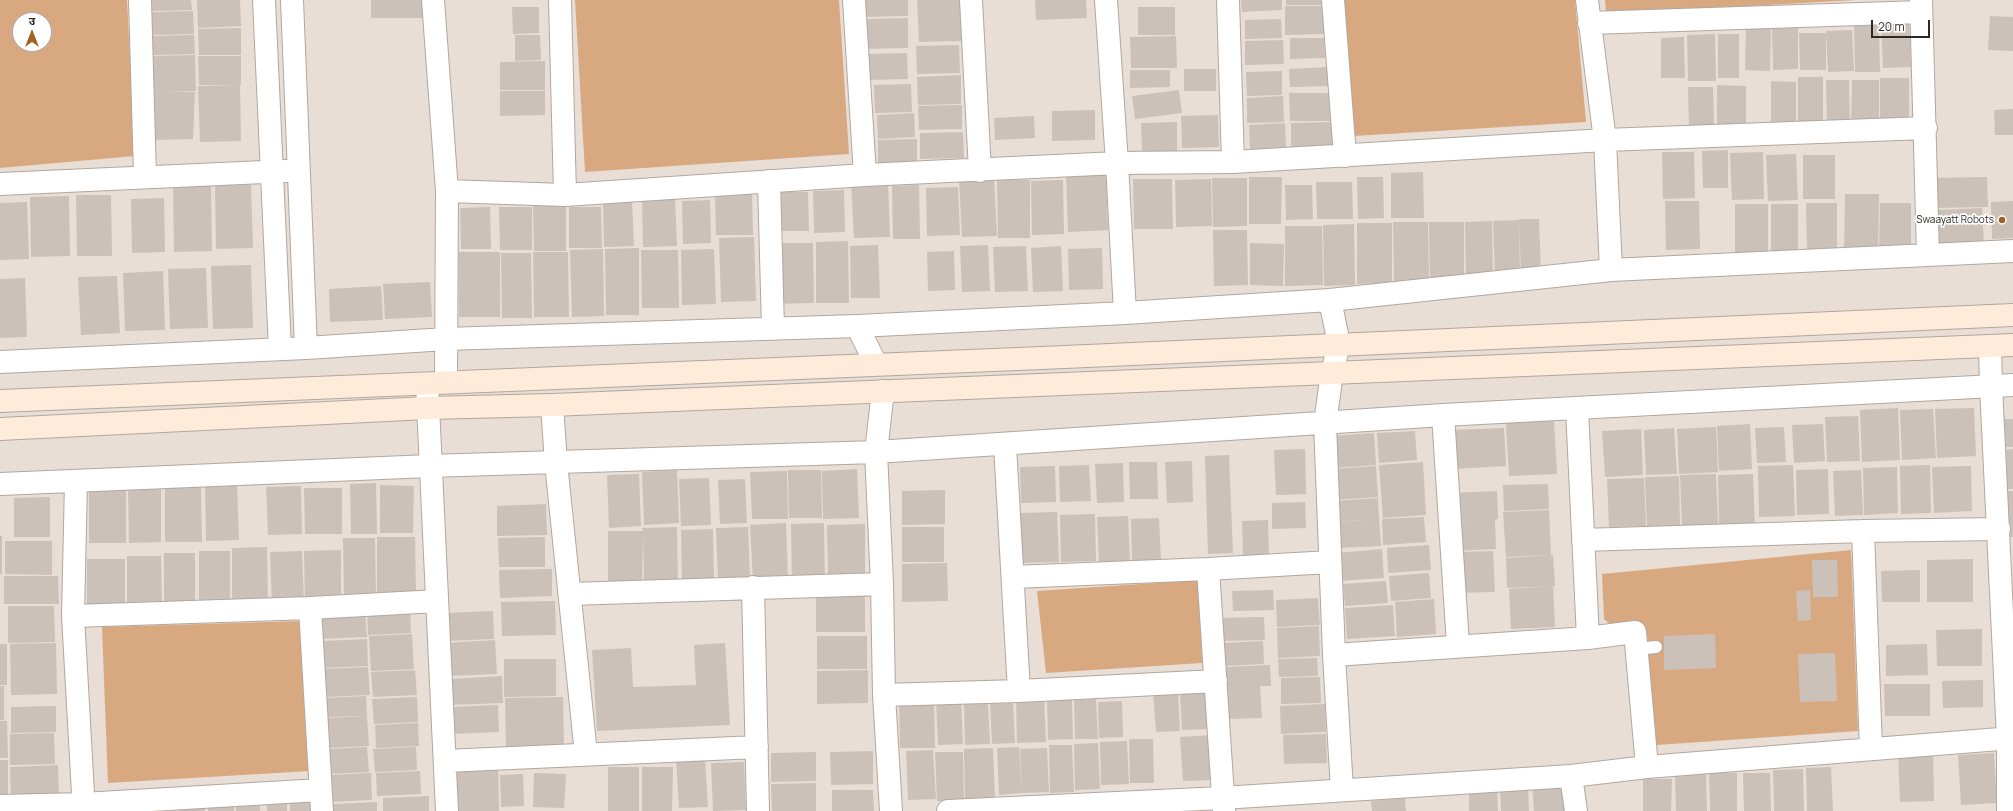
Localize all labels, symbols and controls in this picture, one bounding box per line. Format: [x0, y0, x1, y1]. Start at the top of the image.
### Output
north arrow [12, 12, 52, 52]
scale bar [1873, 12, 1932, 38]
text: उ [29, 13, 35, 28]
text: 20 m [1878, 18, 1905, 35]
place label: Swaayatt Robots [1916, 214, 1994, 226]
marker: Swaayatt Robots [1997, 215, 2007, 225]

